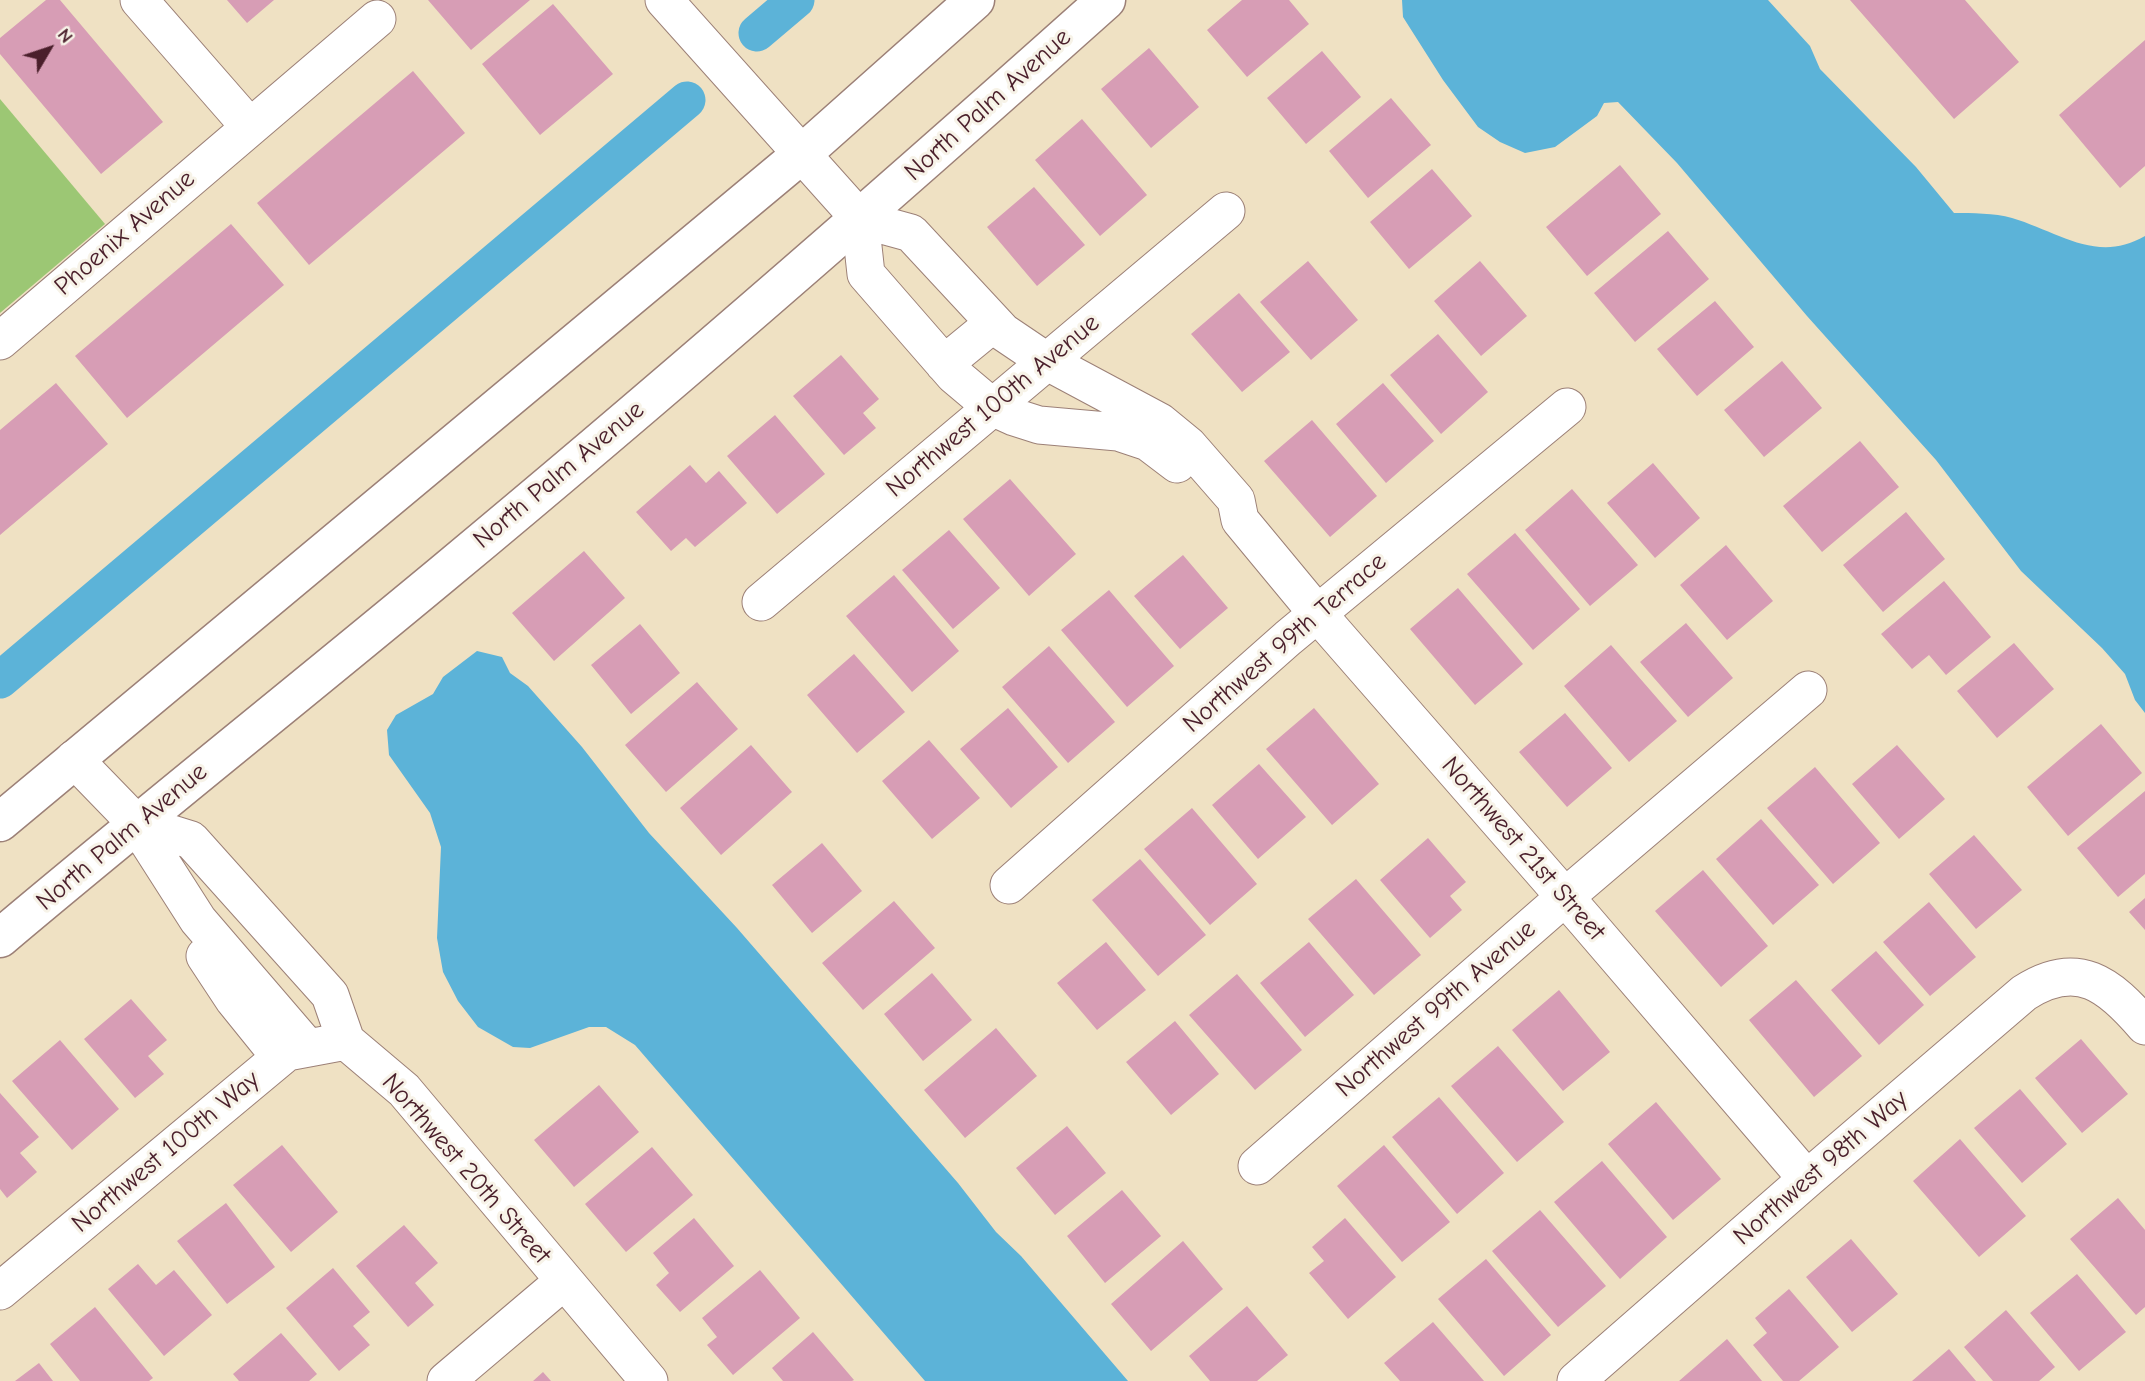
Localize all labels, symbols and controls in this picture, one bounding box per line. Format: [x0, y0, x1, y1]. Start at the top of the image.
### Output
north arrow [14, 14, 84, 84]
street label: North Palm Avenue [898, 22, 1078, 188]
text: N [53, 24, 78, 48]
street label: Phoenix Avenue [48, 164, 202, 302]
street label: Northwest 100th Avenue [880, 308, 1106, 504]
street label: North Palm Avenue [467, 395, 651, 555]
street label: Northwest 99th Terrace [1177, 546, 1393, 740]
street label: Northwest 21st Street [1435, 751, 1611, 947]
street label: North Palm Avenue [30, 757, 214, 917]
street label: Northwest 99th Avenue [1330, 914, 1542, 1104]
street label: Northwest 100th Way [66, 1064, 266, 1240]
street label: Northwest 20th Street [375, 1067, 557, 1271]
street label: Northwest 98th Way [1727, 1084, 1915, 1252]

